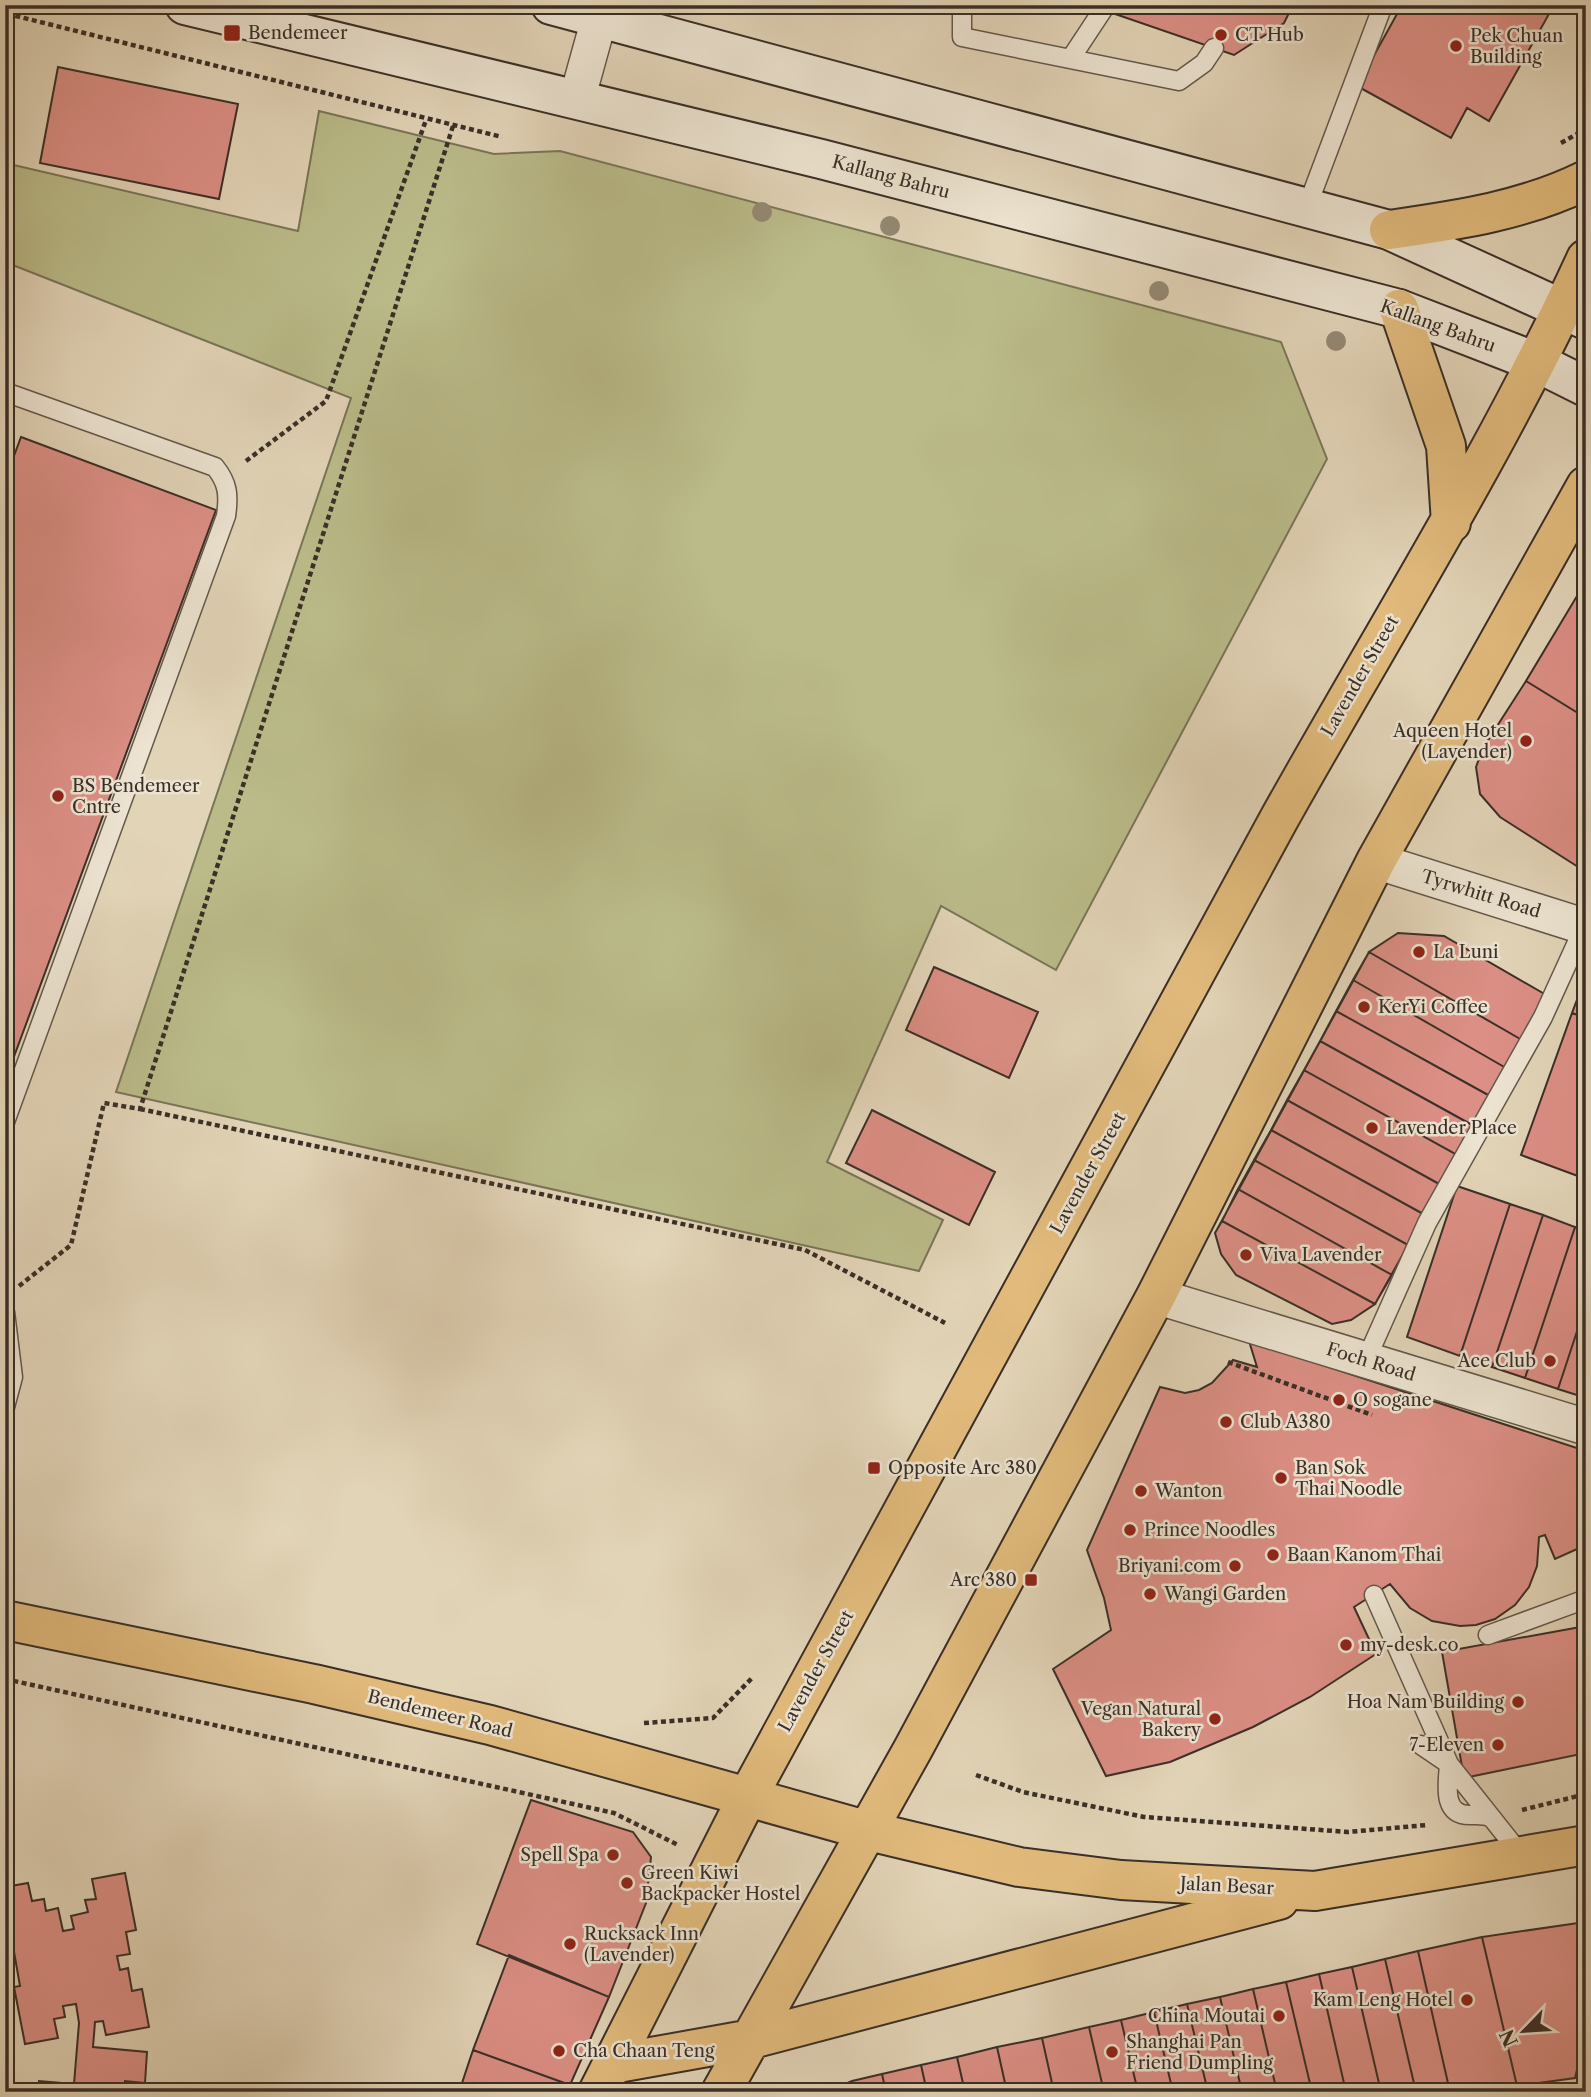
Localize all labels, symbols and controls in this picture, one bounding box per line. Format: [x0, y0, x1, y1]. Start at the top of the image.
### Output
place label: Bendemeer [248, 22, 348, 44]
marker: Bendemeer [222, 23, 242, 43]
place label: CT Hub [1235, 24, 1304, 46]
place label: Pek Chuan Building [1470, 25, 1563, 68]
marker: CT Hub [1213, 27, 1229, 43]
marker: Pek Chuan Building [1448, 38, 1464, 54]
street label: Kallang Bahru [830, 151, 952, 203]
street label: Kallang Bahru [1377, 295, 1499, 357]
street label: Lavender Street [1317, 611, 1404, 740]
place label: Aqueen Hotel (Lavender) [1392, 720, 1512, 763]
marker: Aqueen Hotel (Lavender) [1518, 733, 1534, 749]
place label: BS Bendemeer Cntre [72, 775, 200, 818]
marker: BS Bendemeer Cntre [50, 788, 66, 804]
street label: Tyrwhitt Road [1418, 865, 1544, 923]
place label: La Luni [1433, 941, 1499, 963]
marker: La Luni [1411, 944, 1427, 960]
place label: KerYi Coffee [1378, 996, 1488, 1018]
marker: KerYi Coffee [1356, 999, 1372, 1015]
street label: Lavender Street [1046, 1108, 1131, 1238]
place label: Lavender Place [1386, 1117, 1517, 1139]
marker: Lavender Place [1364, 1120, 1380, 1136]
place label: Viva Lavender [1259, 1244, 1382, 1266]
marker: Viva Lavender [1238, 1247, 1254, 1263]
street label: Foch Road [1324, 1338, 1418, 1386]
place label: Ace Club [1456, 1350, 1536, 1372]
marker: Ace Club [1542, 1353, 1558, 1369]
place label: O sogane [1353, 1389, 1432, 1411]
marker: O sogane [1331, 1392, 1347, 1408]
place label: Club A380 [1240, 1411, 1331, 1433]
marker: Club A380 [1218, 1414, 1234, 1430]
place label: Opposite Arc 380 [888, 1457, 1037, 1479]
place label: Ban Sok Thai Noodle [1295, 1457, 1402, 1500]
marker: Opposite Arc 380 [866, 1460, 882, 1476]
marker: Ban Sok Thai Noodle [1273, 1470, 1289, 1486]
place label: Wanton [1154, 1480, 1223, 1502]
marker: Wanton [1133, 1483, 1149, 1499]
place label: Prince Noodles [1144, 1519, 1275, 1541]
marker: Prince Noodles [1122, 1522, 1138, 1538]
place label: Baan Kanom Thai [1287, 1544, 1442, 1566]
marker: Baan Kanom Thai [1265, 1547, 1281, 1563]
place label: Briyani.com [1118, 1555, 1221, 1577]
marker: Briyani.com [1227, 1558, 1243, 1574]
place label: Arc 380 [949, 1569, 1017, 1591]
marker: Arc 380 [1023, 1572, 1039, 1588]
place label: Wangi Garden [1163, 1583, 1286, 1605]
marker: Wangi Garden [1142, 1586, 1158, 1602]
street label: Lavender Street [774, 1606, 859, 1736]
place label: my-desk.co [1360, 1634, 1459, 1656]
marker: my-desk.co [1338, 1637, 1354, 1653]
street label: Bendemeer Road [365, 1685, 515, 1743]
place label: Hoa Nam Building [1347, 1691, 1504, 1713]
marker: Hoa Nam Building [1510, 1694, 1526, 1710]
place label: Vegan Natural Bakery [1080, 1698, 1202, 1741]
marker: Vegan Natural Bakery [1207, 1711, 1223, 1727]
place label: 7-Eleven [1409, 1734, 1484, 1756]
marker: 7-Eleven [1490, 1737, 1506, 1753]
place label: Spell Spa [520, 1844, 599, 1866]
marker: Spell Spa [605, 1847, 621, 1863]
place label: Green Kiwi Backpacker Hostel [641, 1862, 800, 1905]
street label: Jalan Besar [1176, 1872, 1275, 1899]
marker: Green Kiwi Backpacker Hostel [619, 1875, 635, 1891]
place label: Rucksack Inn (Lavender) [584, 1923, 699, 1966]
marker: Rucksack Inn (Lavender) [562, 1936, 578, 1952]
place label: Kam Leng Hotel [1313, 1989, 1453, 2011]
marker: Kam Leng Hotel [1459, 1992, 1475, 2008]
north arrow [1490, 1996, 1560, 2066]
place label: China Moutai [1148, 2005, 1266, 2027]
marker: China Moutai [1271, 2008, 1287, 2024]
text: N [1495, 2026, 1523, 2050]
place label: Shanghai Pan Friend Dumpling [1126, 2031, 1273, 2074]
place label: Cha Chaan Teng [573, 2040, 715, 2062]
marker: Cha Chaan Teng [551, 2043, 567, 2059]
marker: Shanghai Pan Friend Dumpling [1104, 2044, 1120, 2060]

